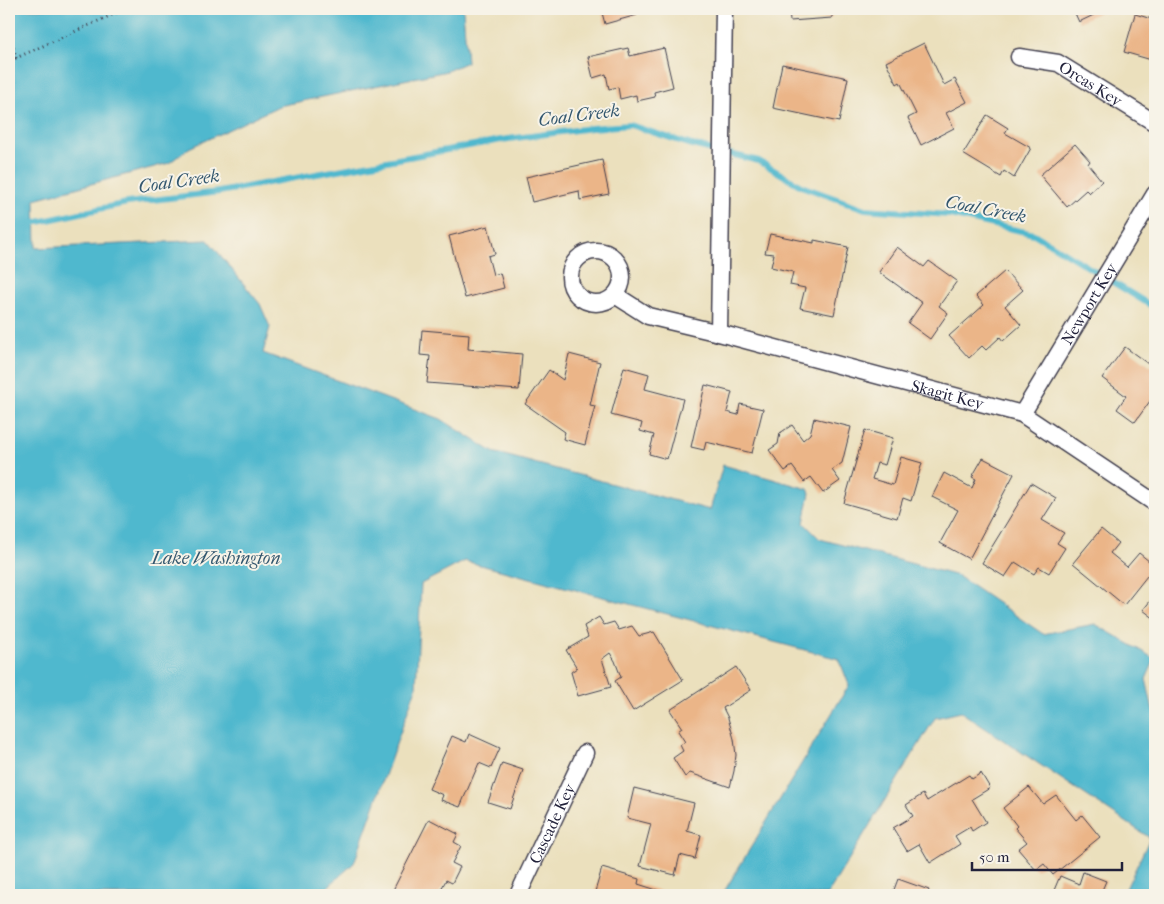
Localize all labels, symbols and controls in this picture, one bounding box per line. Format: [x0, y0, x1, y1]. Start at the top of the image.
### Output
street label: Orcas Key [1055, 57, 1126, 111]
water label: Coal Creek [537, 100, 621, 131]
water label: Coal Creek [137, 165, 221, 198]
water label: Coal Creek [944, 191, 1028, 228]
street label: Newport Key [1057, 259, 1121, 348]
street label: Skagit Key [910, 376, 986, 413]
water label: Lake Washington [150, 548, 280, 569]
street label: Cascade Key [525, 780, 579, 867]
scale bar [972, 839, 1122, 871]
text: 50 m [979, 848, 1010, 866]

